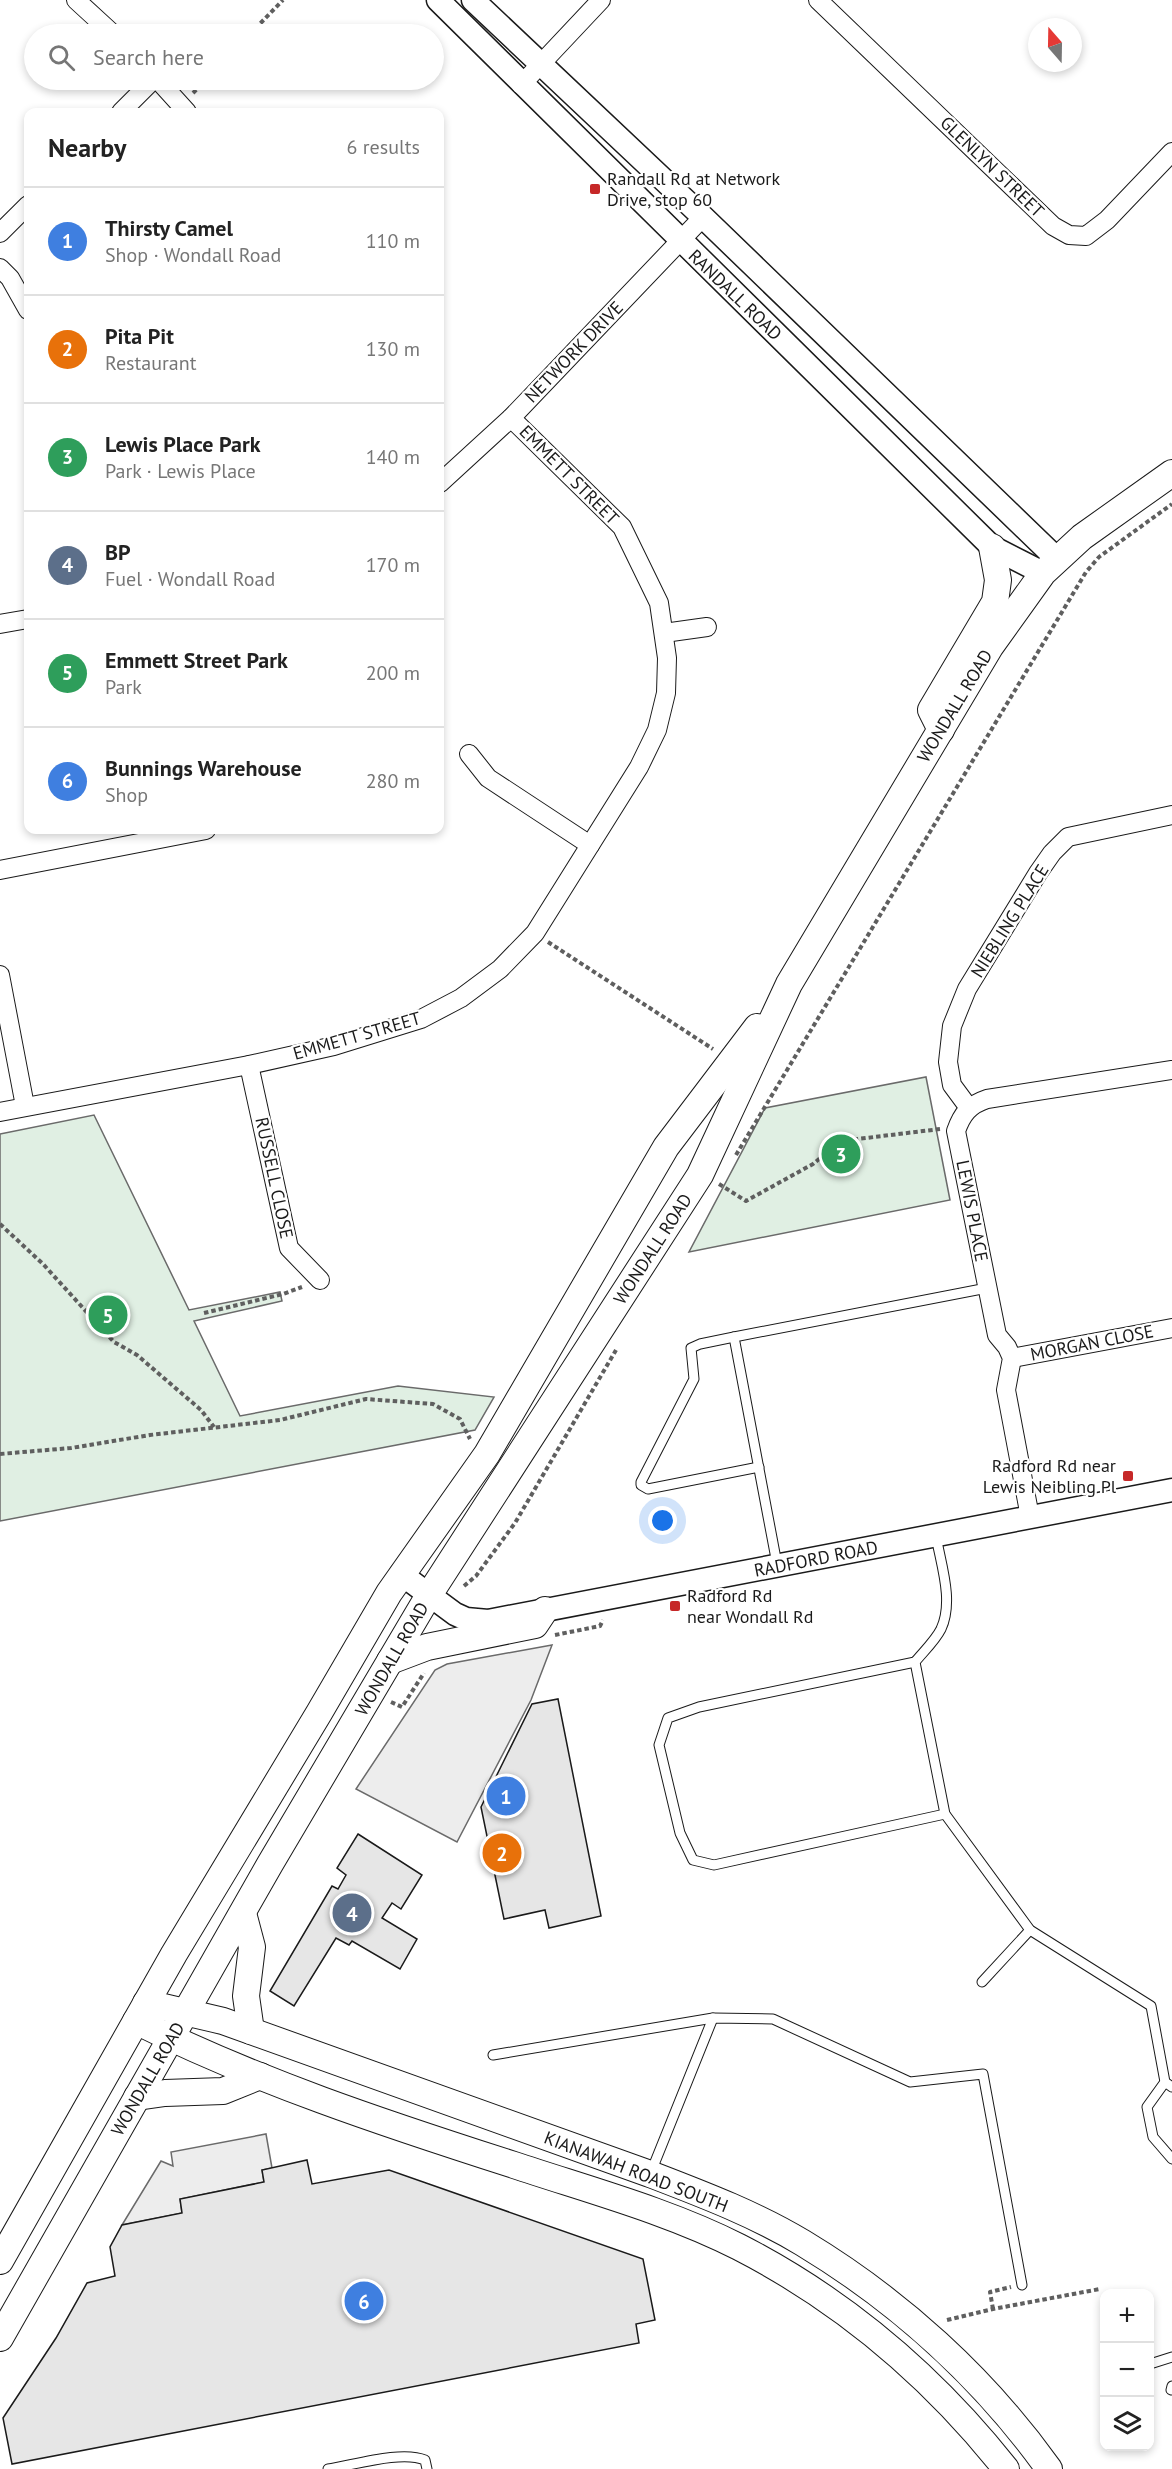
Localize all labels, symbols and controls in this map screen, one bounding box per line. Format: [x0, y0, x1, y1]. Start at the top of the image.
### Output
north arrow [1028, 18, 1082, 72]
search box [24, 24, 444, 90]
icon: search [45, 41, 78, 74]
text: Search here [93, 43, 204, 71]
street label: GLENLYN STREET [935, 111, 1049, 222]
text: Nearby [48, 131, 126, 164]
text: 6 results [347, 134, 420, 160]
place label: Randall Rd at Network Drive, stop 60 [607, 167, 780, 211]
marker: Randall Rd at Network Drive, stop 60 [588, 182, 602, 196]
text: Thirsty Camel [105, 214, 233, 242]
text: 1 [62, 228, 73, 254]
text: 110 m [366, 228, 420, 254]
text: Shop · Wondall Road [105, 242, 281, 268]
street label: RANDALL ROAD [684, 244, 787, 345]
street label: NETWORK DRIVE [519, 296, 628, 407]
text: Pita Pit [105, 322, 174, 350]
text: 2 [62, 336, 73, 362]
text: 130 m [366, 336, 420, 362]
text: Restaurant [105, 350, 196, 376]
street label: EMMETT STREET [515, 420, 624, 529]
text: Lewis Place Park [105, 430, 260, 458]
text: 3 [62, 444, 73, 470]
text: 140 m [366, 444, 420, 470]
text: Park · Lewis Place [105, 458, 256, 484]
text: BP [105, 538, 131, 566]
text: 4 [62, 552, 73, 578]
text: 170 m [366, 552, 420, 578]
text: Fuel · Wondall Road [105, 566, 275, 592]
street label: WONDALL ROAD [912, 645, 997, 766]
text: Emmett Street Park [105, 646, 288, 674]
text: 5 [62, 660, 73, 686]
text: 200 m [366, 660, 420, 686]
text: Park [105, 674, 142, 700]
text: Bunnings Warehouse [105, 754, 302, 782]
text: 6 [62, 768, 73, 794]
text: 280 m [366, 768, 420, 794]
text: Shop [105, 782, 148, 808]
street label: NIEBLING PLACE [966, 860, 1054, 982]
street label: EMMETT STREET [290, 1006, 423, 1065]
street label: RUSSELL CLOSE [250, 1115, 299, 1241]
pin: 3 [822, 1132, 860, 1176]
street label: LEWIS PLACE [951, 1158, 994, 1264]
street label: WONDALL ROAD [608, 1189, 697, 1308]
pin: 5 [88, 1292, 128, 1338]
street label: MORGAN CLOSE [1028, 1319, 1155, 1366]
place label: Radford Rd near Lewis Neibling Pl [983, 1454, 1117, 1498]
marker: Radford Rd near Lewis Neibling Pl [1121, 1469, 1135, 1483]
your location [648, 1506, 677, 1535]
street label: RADFORD ROAD [752, 1535, 880, 1582]
place label: Radford Rd near Wondall Rd [687, 1584, 813, 1628]
street label: WONDALL ROAD [350, 1598, 433, 1720]
marker: Radford Rd near Wondall Rd [668, 1599, 682, 1613]
pin: 1 [486, 1774, 526, 1818]
pin: 2 [482, 1830, 522, 1876]
pin: 4 [332, 1890, 372, 1936]
street label: WONDALL ROAD [106, 2018, 189, 2140]
street label: KIANAWAH ROAD SOUTH [541, 2126, 731, 2217]
pin: 6 [344, 2278, 384, 2324]
map controls [1100, 2289, 1154, 2451]
button: + [1100, 2289, 1154, 2343]
button: − [1100, 2343, 1154, 2397]
button: layers [1100, 2397, 1154, 2451]

